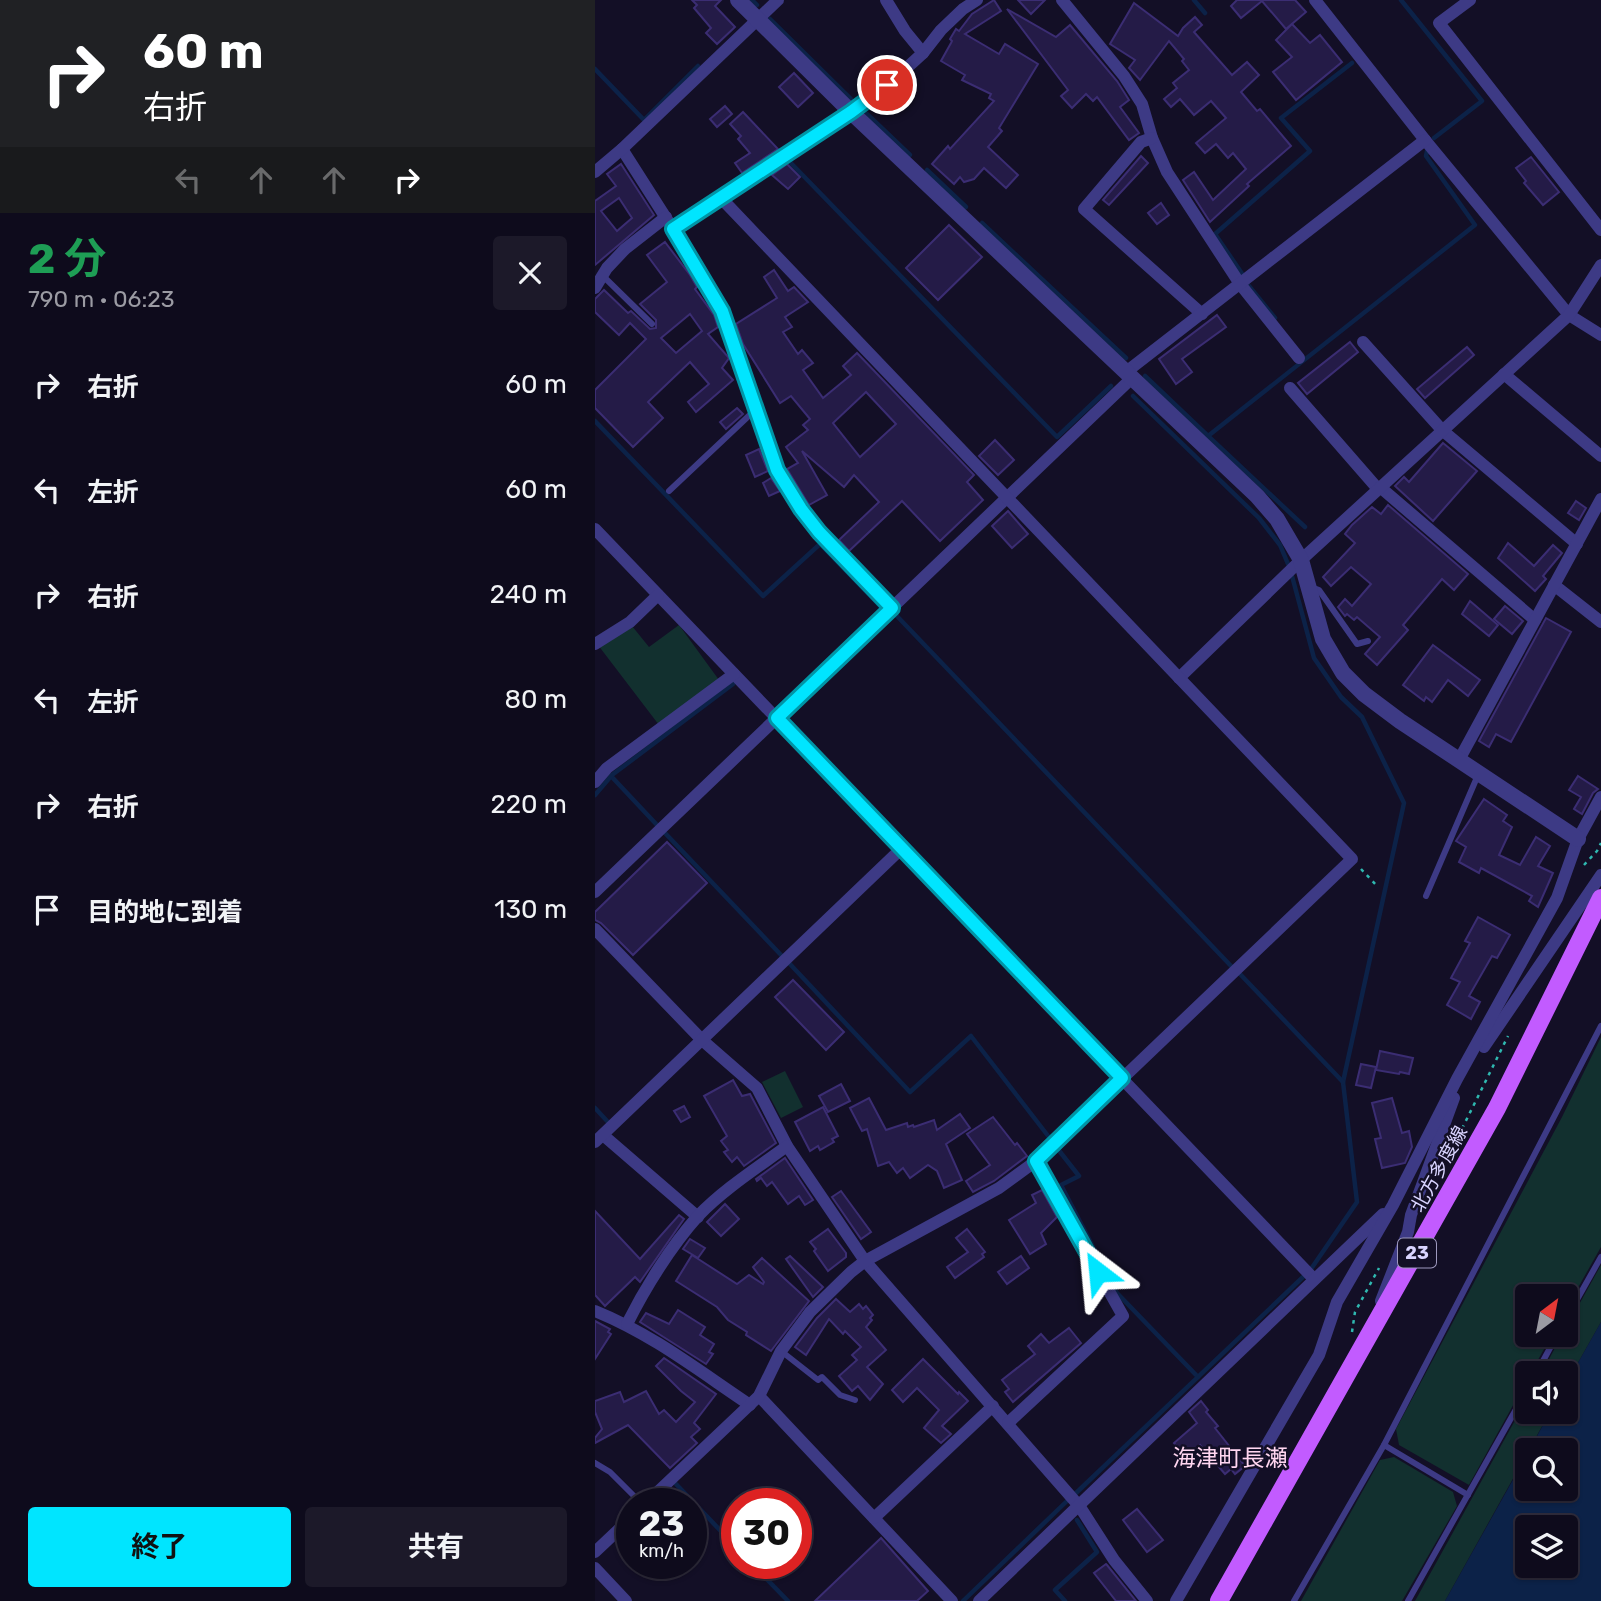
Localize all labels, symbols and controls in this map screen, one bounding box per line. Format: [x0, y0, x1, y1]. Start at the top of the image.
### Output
text: 60 m [143, 22, 264, 80]
icon: right [28, 28, 119, 119]
pin [857, 55, 917, 115]
icon: arrive [868, 66, 906, 104]
text: 右折 [143, 88, 207, 126]
icon: left [169, 161, 207, 199]
icon: ahead [242, 161, 280, 199]
icon: ahead [315, 161, 353, 199]
icon: right [388, 161, 426, 199]
text: 2 分 [28, 234, 106, 284]
button: close [493, 236, 567, 310]
text: 790 m · 06:23 [28, 285, 175, 313]
icon: right [28, 366, 66, 404]
text: 60 m [505, 369, 567, 400]
text: 右折 [87, 372, 139, 403]
icon: left [28, 471, 66, 509]
text: 60 m [505, 474, 567, 505]
text: 左折 [87, 477, 139, 508]
icon: right [28, 576, 66, 614]
text: 240 m [490, 579, 567, 610]
text: 右折 [87, 582, 139, 613]
icon: left [28, 681, 66, 719]
text: 80 m [504, 684, 567, 715]
text: 左折 [87, 687, 139, 718]
icon: right [28, 786, 66, 824]
text: 220 m [490, 789, 567, 820]
text: 右折 [87, 792, 139, 823]
icon: arrive [28, 891, 66, 929]
text: 130 m [494, 894, 567, 925]
text: 目的地に到着 [87, 897, 243, 928]
street label: 北方多度線 [1406, 1122, 1472, 1216]
position arrow [1061, 1235, 1135, 1309]
road number: 23 [1398, 1238, 1436, 1268]
north arrow [1515, 1284, 1579, 1348]
map controls [1515, 1284, 1578, 1578]
button: sound [1515, 1361, 1578, 1424]
button: search [1515, 1438, 1578, 1501]
district label: 海津町長瀬 [1173, 1444, 1288, 1472]
speed limit sign: 30 [721, 1488, 812, 1579]
text: 23 [639, 1503, 684, 1545]
button: 終了 [28, 1507, 291, 1587]
button: 共有 [305, 1507, 567, 1587]
button: layers [1515, 1515, 1578, 1578]
text: km/h [639, 1540, 684, 1562]

